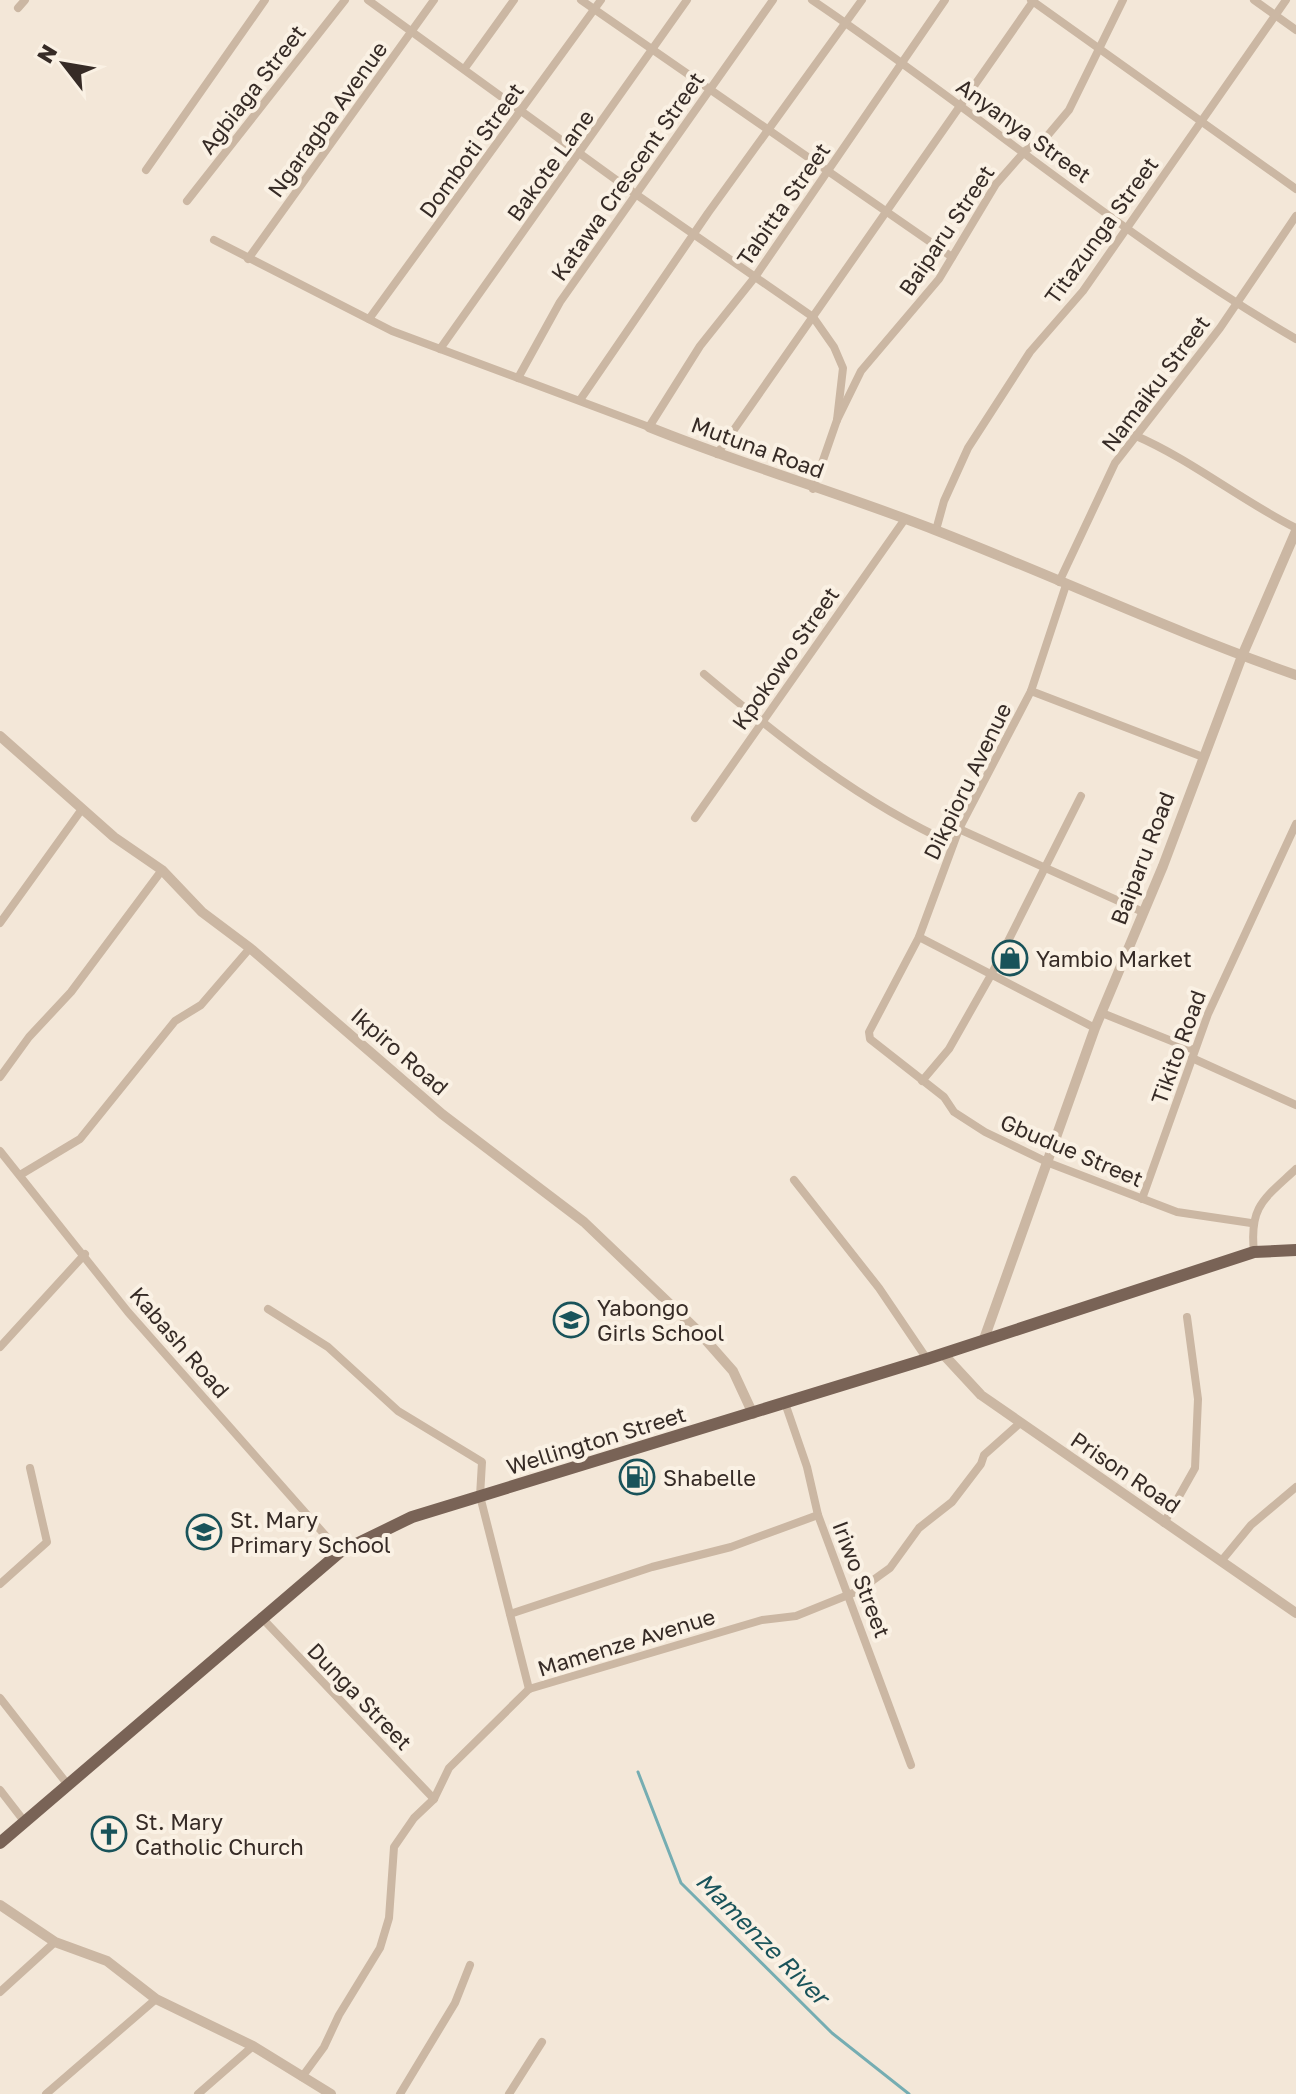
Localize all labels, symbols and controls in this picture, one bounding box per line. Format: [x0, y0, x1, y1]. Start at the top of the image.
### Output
street label: Agbiaga Street [193, 19, 311, 159]
north arrow [24, 24, 104, 104]
street label: Ngaragba Avenue [261, 36, 393, 202]
text: N [31, 39, 62, 68]
street label: Katawa Crescent Street [545, 66, 709, 286]
street label: Anyanya Street [951, 72, 1097, 188]
street label: Domboti Street [413, 77, 529, 223]
street label: Bakote Lane [501, 104, 599, 226]
street label: Tabitta Street [731, 137, 835, 271]
street label: Titazunga Street [1039, 151, 1163, 309]
street label: Baiparu Street [892, 160, 1000, 300]
street label: Namaiku Street [1095, 310, 1215, 456]
street label: Mutuna Road [688, 410, 828, 484]
street label: Kpokowo Street [726, 581, 844, 735]
street label: Dikpioru Avenue [917, 698, 1017, 864]
street label: Baiparu Road [1104, 788, 1180, 928]
shop icon: Yambio Market [991, 939, 1029, 977]
place label: Yambio Market [1036, 945, 1192, 972]
street label: Tikito Road [1145, 986, 1211, 1108]
street label: Ikpiro Road [346, 1002, 454, 1100]
street label: Gbudue Street [997, 1108, 1147, 1192]
street label: Kabash Road [125, 1281, 235, 1403]
place label: Yabongo Girls School [597, 1294, 724, 1346]
school or university icon: Yabongo Girls School [552, 1301, 590, 1339]
street label: Wellington Street [503, 1400, 689, 1480]
street label: Prison Road [1066, 1425, 1186, 1519]
fuel station icon: Shabelle [618, 1458, 656, 1496]
place label: Shabelle [663, 1464, 756, 1491]
place label: St. Mary Primary School [230, 1506, 391, 1558]
school or university icon: St. Mary Primary School [185, 1513, 223, 1551]
street label: Iriwo Street [827, 1517, 897, 1641]
street label: Mamenze Avenue [534, 1602, 718, 1682]
street label: Dunga Street [302, 1637, 418, 1755]
place label: St. Mary Catholic Church [135, 1808, 304, 1860]
church icon: St. Mary Catholic Church [90, 1815, 128, 1853]
water label: Mamenze River [691, 1866, 838, 2013]

